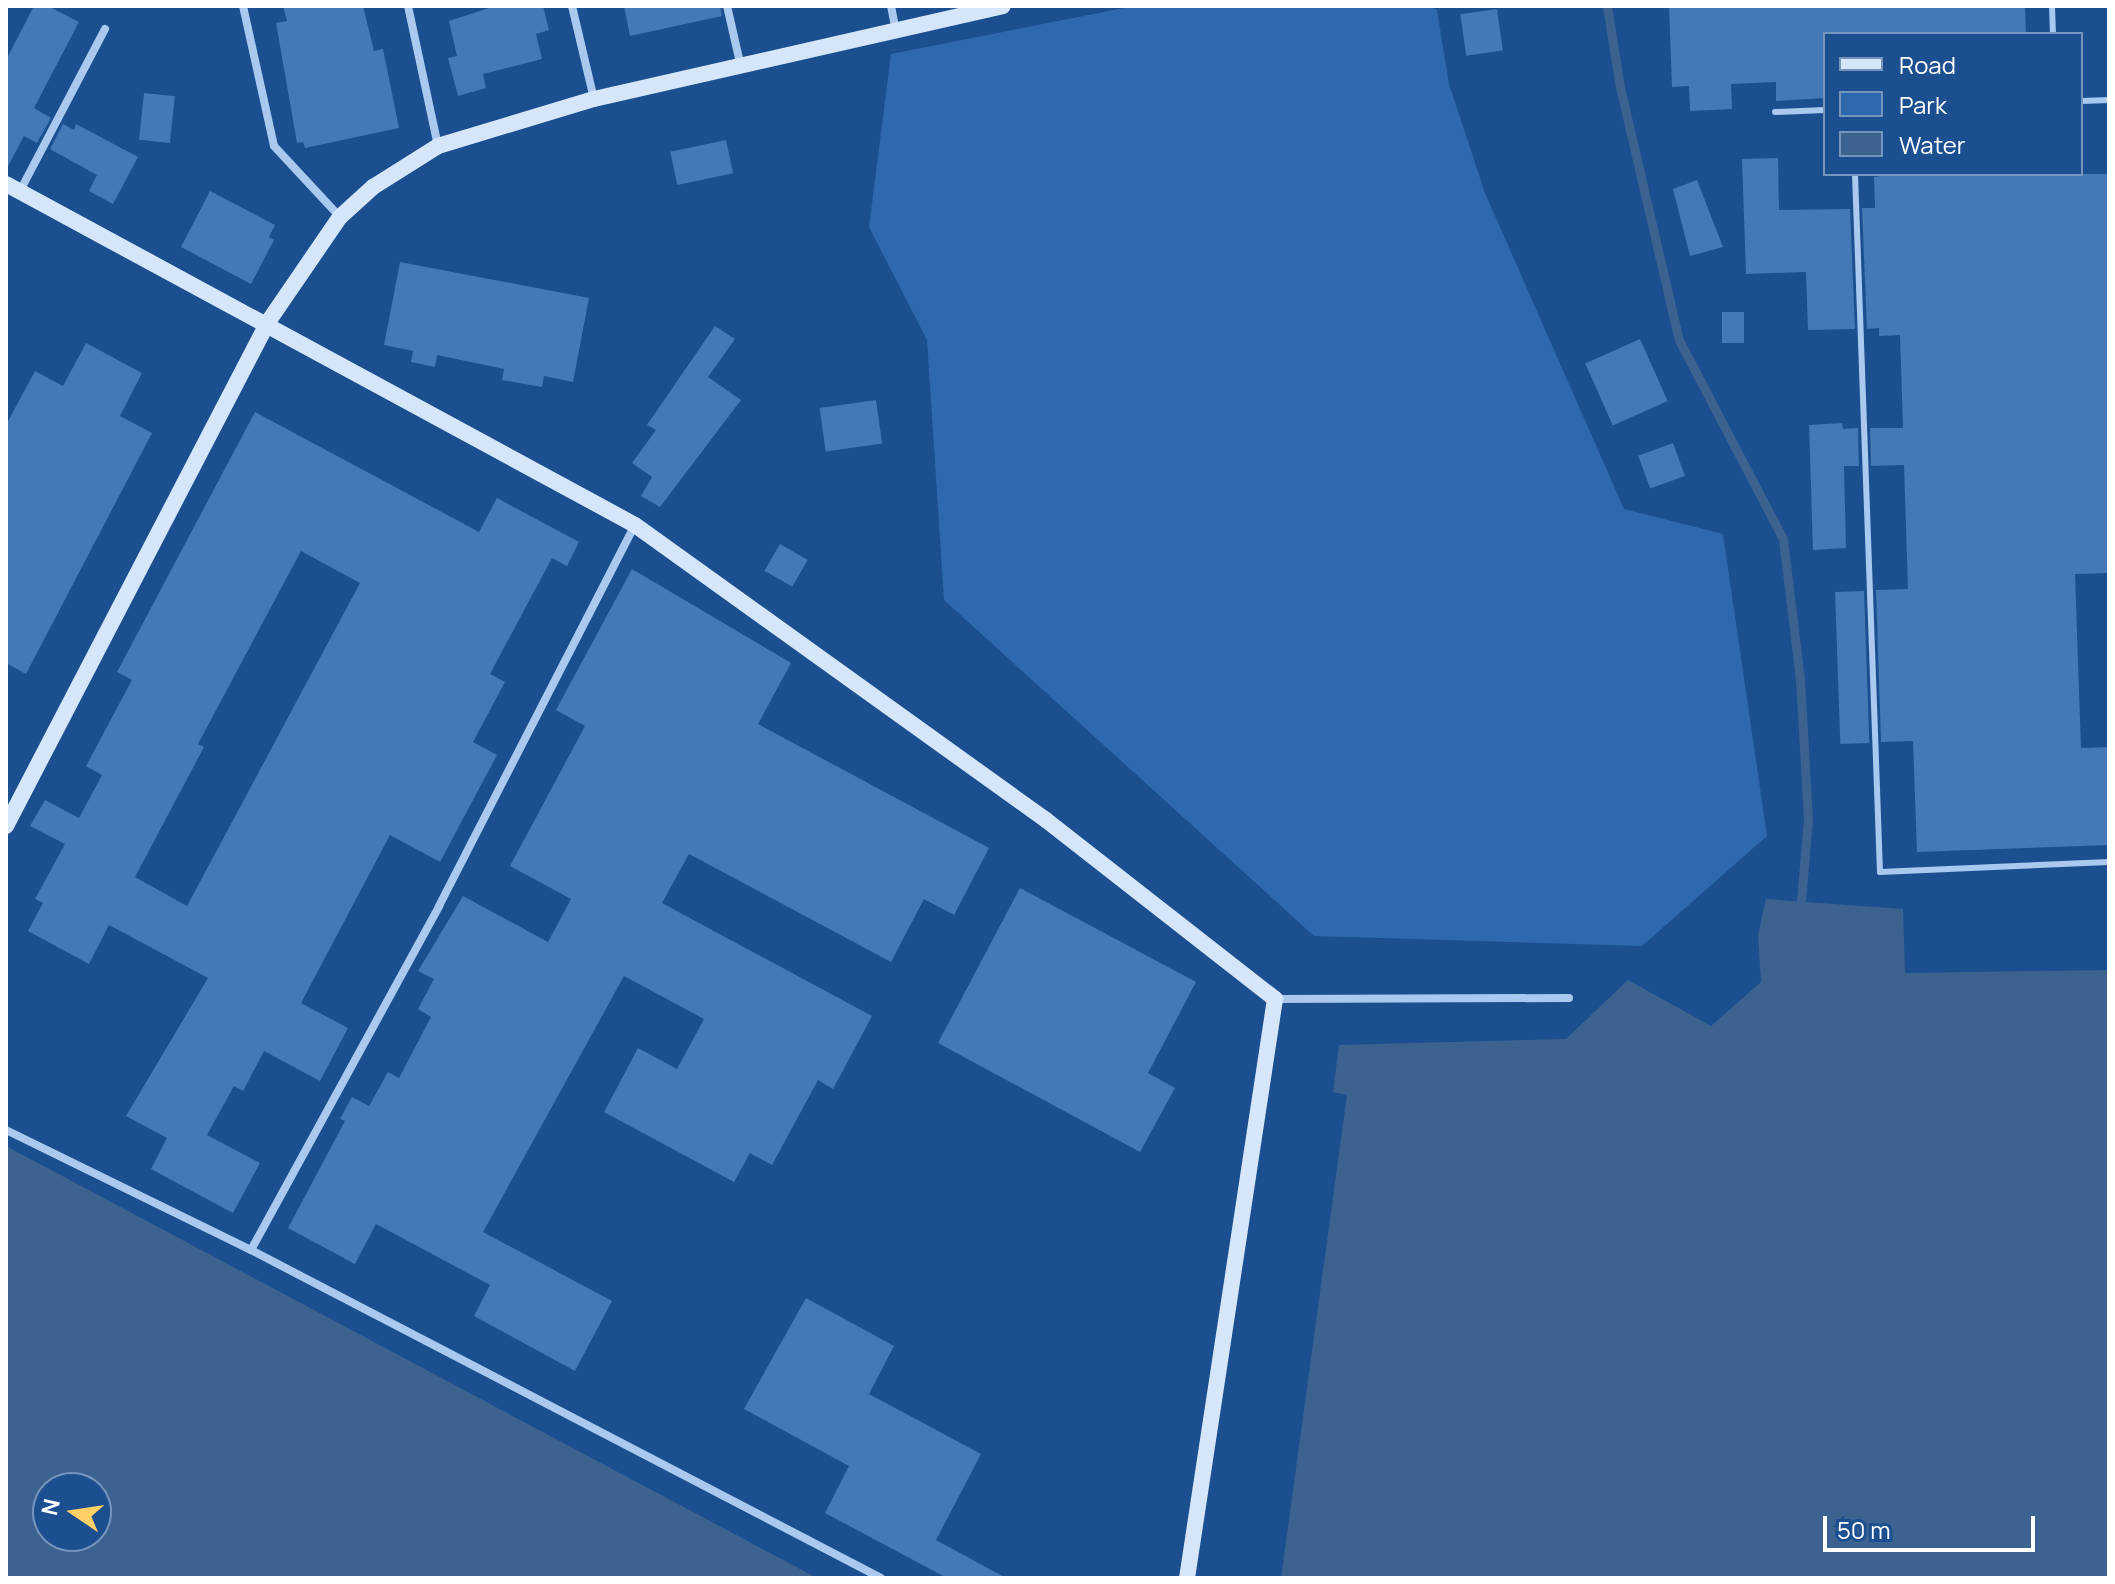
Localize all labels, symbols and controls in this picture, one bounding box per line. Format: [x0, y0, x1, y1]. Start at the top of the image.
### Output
legend [1823, 32, 2083, 176]
text: Road [1899, 48, 1956, 81]
text: Park [1899, 88, 1947, 121]
text: Water [1899, 128, 1966, 161]
north arrow [32, 1472, 112, 1552]
text: N [34, 1496, 67, 1518]
scale bar [1827, 1500, 2039, 1550]
text: 50 m [1837, 1513, 1891, 1546]

